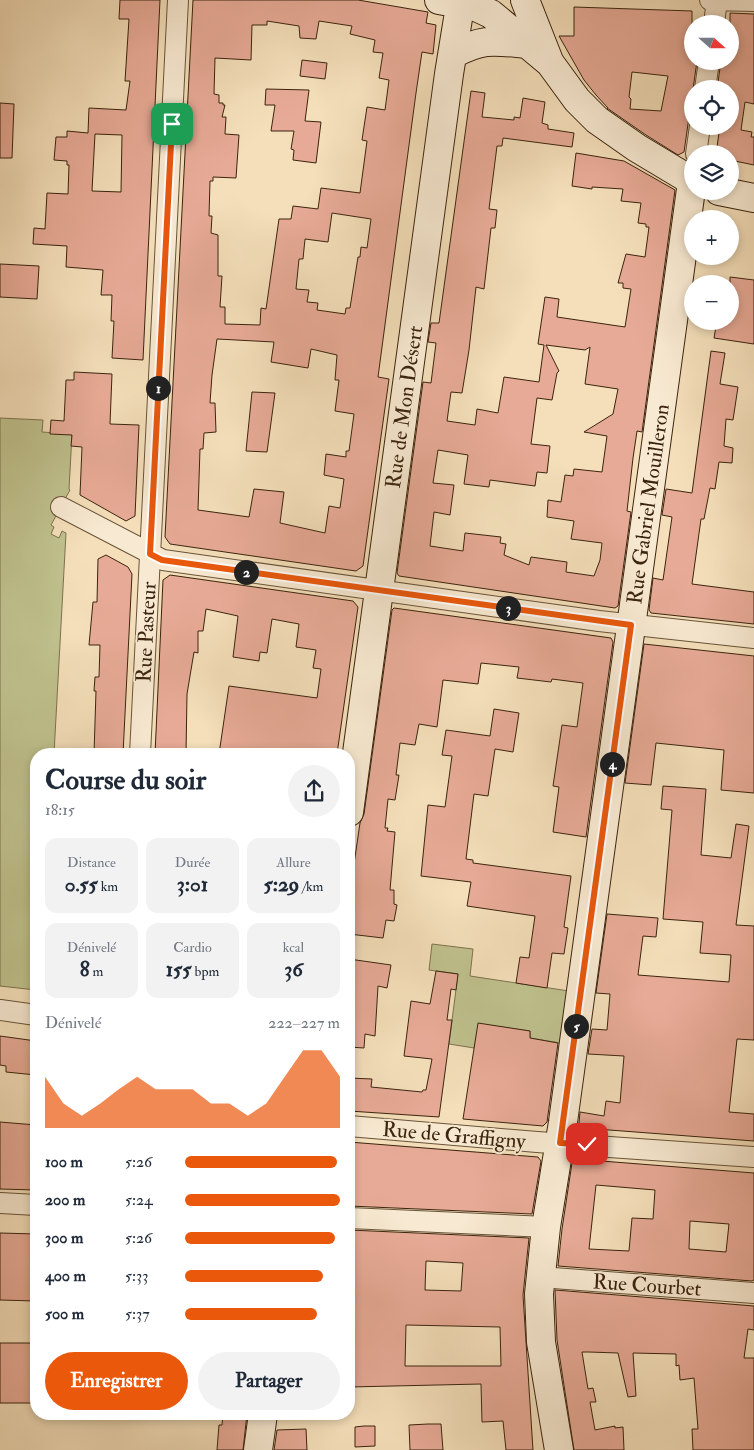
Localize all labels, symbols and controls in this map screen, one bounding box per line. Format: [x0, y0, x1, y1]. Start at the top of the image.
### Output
north arrow [684, 15, 739, 70]
map controls [684, 15, 739, 330]
button: locate [684, 80, 739, 135]
pin [151, 103, 193, 145]
icon: arrive [158, 110, 186, 138]
button: layers [684, 145, 739, 200]
button: + [684, 210, 739, 265]
button: − [684, 275, 739, 330]
street label: Rue de Mon Désert [380, 324, 429, 490]
pin: 1 [146, 376, 170, 400]
text: 1 [156, 380, 161, 397]
street label: Rue Gabriel Mouilleron [621, 402, 676, 606]
pin: 2 [234, 560, 258, 584]
text: 2 [243, 564, 250, 581]
street label: Rue Pasteur [130, 581, 163, 683]
pin: 3 [496, 596, 520, 620]
text: 3 [506, 600, 511, 617]
pin: 4 [600, 752, 624, 776]
text: 4 [609, 756, 616, 773]
text: Course du soir [45, 763, 206, 798]
button: share [288, 765, 340, 817]
text: 18:15 [45, 800, 75, 820]
text: Distance [67, 854, 116, 871]
text: Durée [175, 854, 210, 871]
text: Allure [276, 854, 311, 871]
text: 0.55 [65, 871, 98, 898]
text: 3:01 [177, 871, 208, 898]
text: 5:29 [264, 871, 299, 898]
text: km [98, 878, 118, 895]
text: /km [299, 878, 323, 895]
text: Dénivelé [67, 939, 116, 956]
text: Cardio [173, 939, 212, 956]
text: kcal [283, 939, 304, 956]
text: 8 [80, 956, 90, 983]
text: 155 [166, 956, 192, 983]
text: 36 [284, 956, 303, 983]
text: m [90, 963, 103, 980]
text: bpm [192, 963, 219, 980]
text: Dénivelé [45, 1013, 101, 1033]
text: 222–227 m [268, 1013, 340, 1033]
pin: 5 [564, 1014, 588, 1038]
text: 5 [573, 1018, 580, 1035]
street label: Rue de Graffigny [381, 1116, 527, 1155]
pin [566, 1123, 608, 1165]
icon: check [573, 1130, 601, 1158]
text: 100 m [45, 1152, 83, 1172]
text: 5:26 [125, 1152, 152, 1172]
text: 200 m [45, 1190, 85, 1210]
text: 5:24 [125, 1190, 153, 1210]
text: 300 m [45, 1228, 83, 1248]
text: 5:26 [125, 1228, 152, 1248]
text: 400 m [45, 1266, 86, 1286]
text: 5:33 [125, 1266, 148, 1286]
street label: Rue Courbet [592, 1268, 702, 1303]
text: 500 m [45, 1304, 84, 1324]
text: 5:37 [125, 1304, 149, 1324]
button: Enregistrer [45, 1352, 188, 1410]
button: Partager [198, 1352, 340, 1410]

